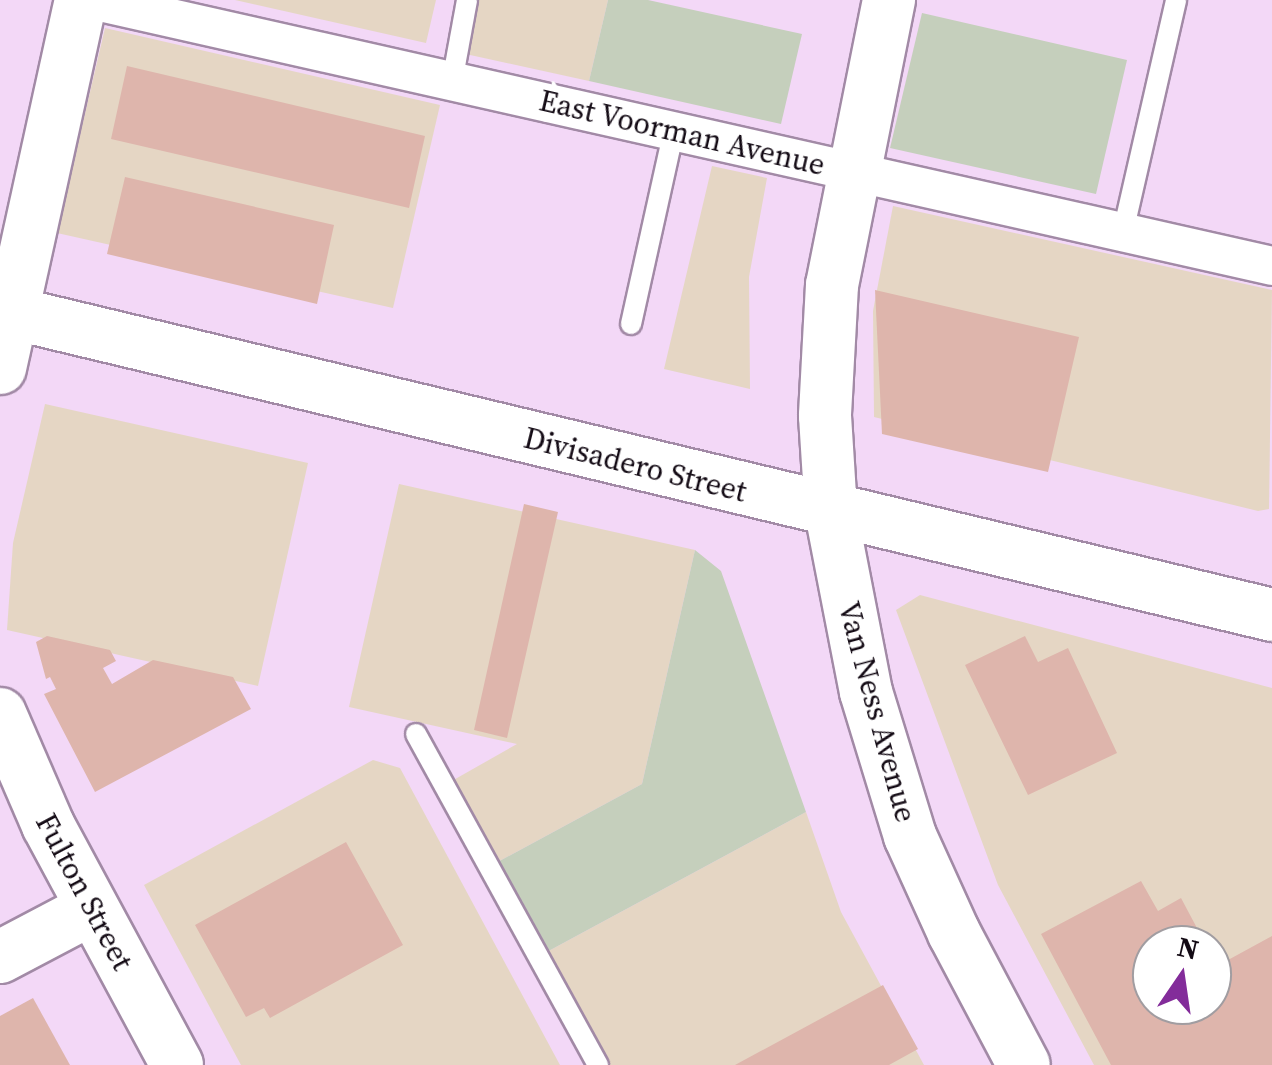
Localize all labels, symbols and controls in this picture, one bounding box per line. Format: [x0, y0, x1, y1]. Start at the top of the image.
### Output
street label: East Voorman Avenue [535, 83, 829, 183]
street label: Divisadero Street [520, 420, 750, 510]
street label: Van Ness Avenue [830, 598, 924, 826]
street label: Fulton Street [28, 808, 140, 976]
north arrow [1132, 925, 1232, 1025]
text: N [1174, 927, 1202, 969]

